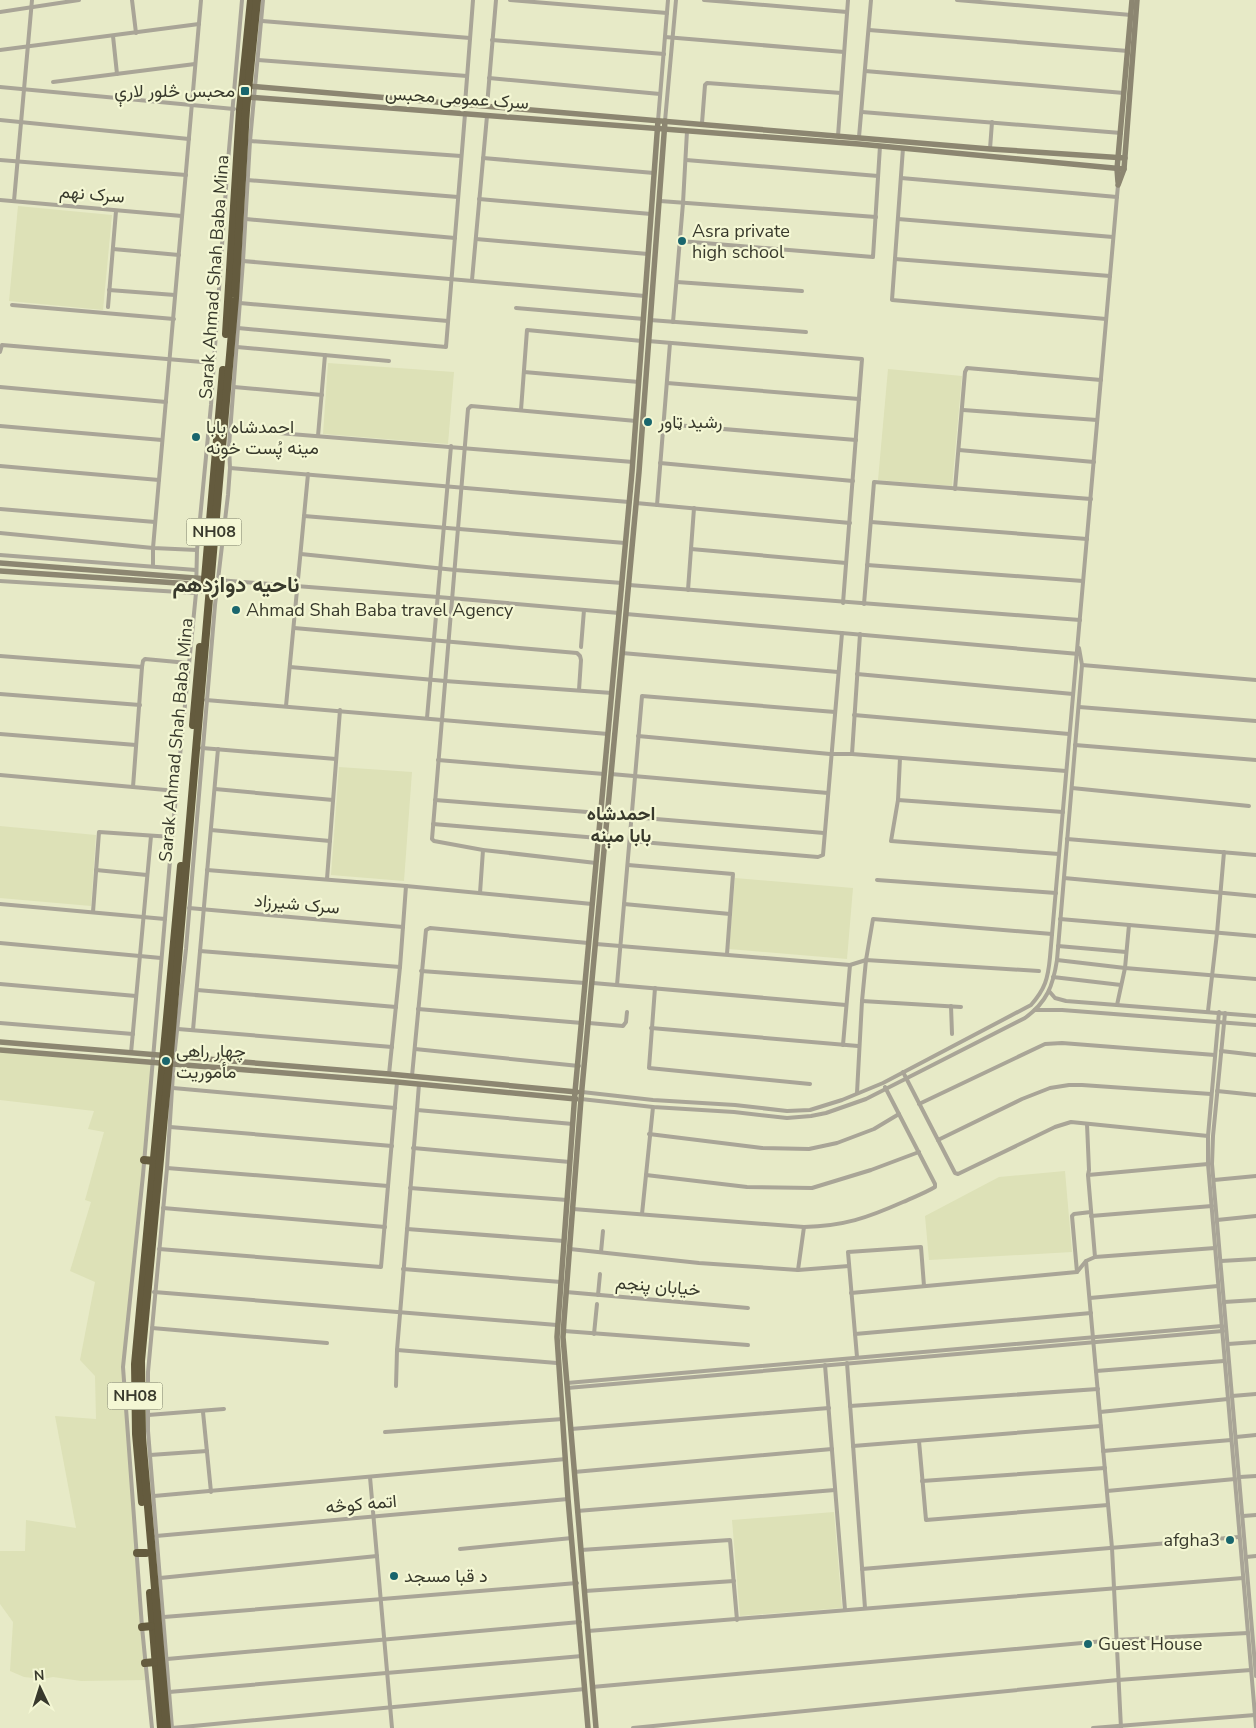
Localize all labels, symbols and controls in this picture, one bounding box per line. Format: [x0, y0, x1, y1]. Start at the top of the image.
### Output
place label: محبس څلور لارې [114, 79, 235, 108]
street label: سرک عمومی محبس [384, 81, 530, 115]
marker: محبس څلور لارې [239, 85, 251, 97]
street label: Sarak Ahmad Shah Baba Mina [193, 154, 235, 400]
street label: سرک نهم [58, 179, 126, 209]
place label: Asra private high school [692, 219, 790, 264]
marker: Asra private high school [676, 235, 688, 247]
place label: رشید ټاور [657, 410, 723, 434]
place label: احمدشاه بابا مینه پُست خونه [206, 415, 319, 460]
marker: رشید ټاور [642, 416, 654, 428]
marker: احمدشاه بابا مینه پُست خونه [190, 431, 202, 443]
road number: NH08 [186, 518, 242, 546]
district label: ناحیه دوازدهم [173, 570, 299, 600]
place label: Ahmad Shah Baba travel Agency [246, 598, 514, 622]
marker: Ahmad Shah Baba travel Agency [230, 604, 242, 616]
street label: Sarak Ahmad Shah Baba Mina [153, 617, 199, 863]
district label: احمدشاه بابا مېنه [587, 801, 655, 849]
street label: سرک شیرزاد [253, 888, 341, 920]
place label: چهار راهی مأموریت [176, 1039, 246, 1084]
marker: چهار راهی مأموریت [160, 1055, 172, 1067]
street label: خیابان پنجم [614, 1270, 702, 1302]
road number: NH08 [108, 1382, 162, 1410]
street label: اتمه کوڅه [324, 1489, 398, 1519]
place label: afgha3 [1164, 1528, 1220, 1552]
marker: afgha3 [1224, 1534, 1236, 1546]
place label: د قبا مسجد [404, 1564, 488, 1588]
marker: د قبا مسجد [388, 1570, 400, 1582]
place label: Guest House [1098, 1632, 1202, 1656]
marker: Guest House [1082, 1638, 1094, 1650]
north arrow [15, 1663, 65, 1713]
text: N [33, 1666, 45, 1685]

